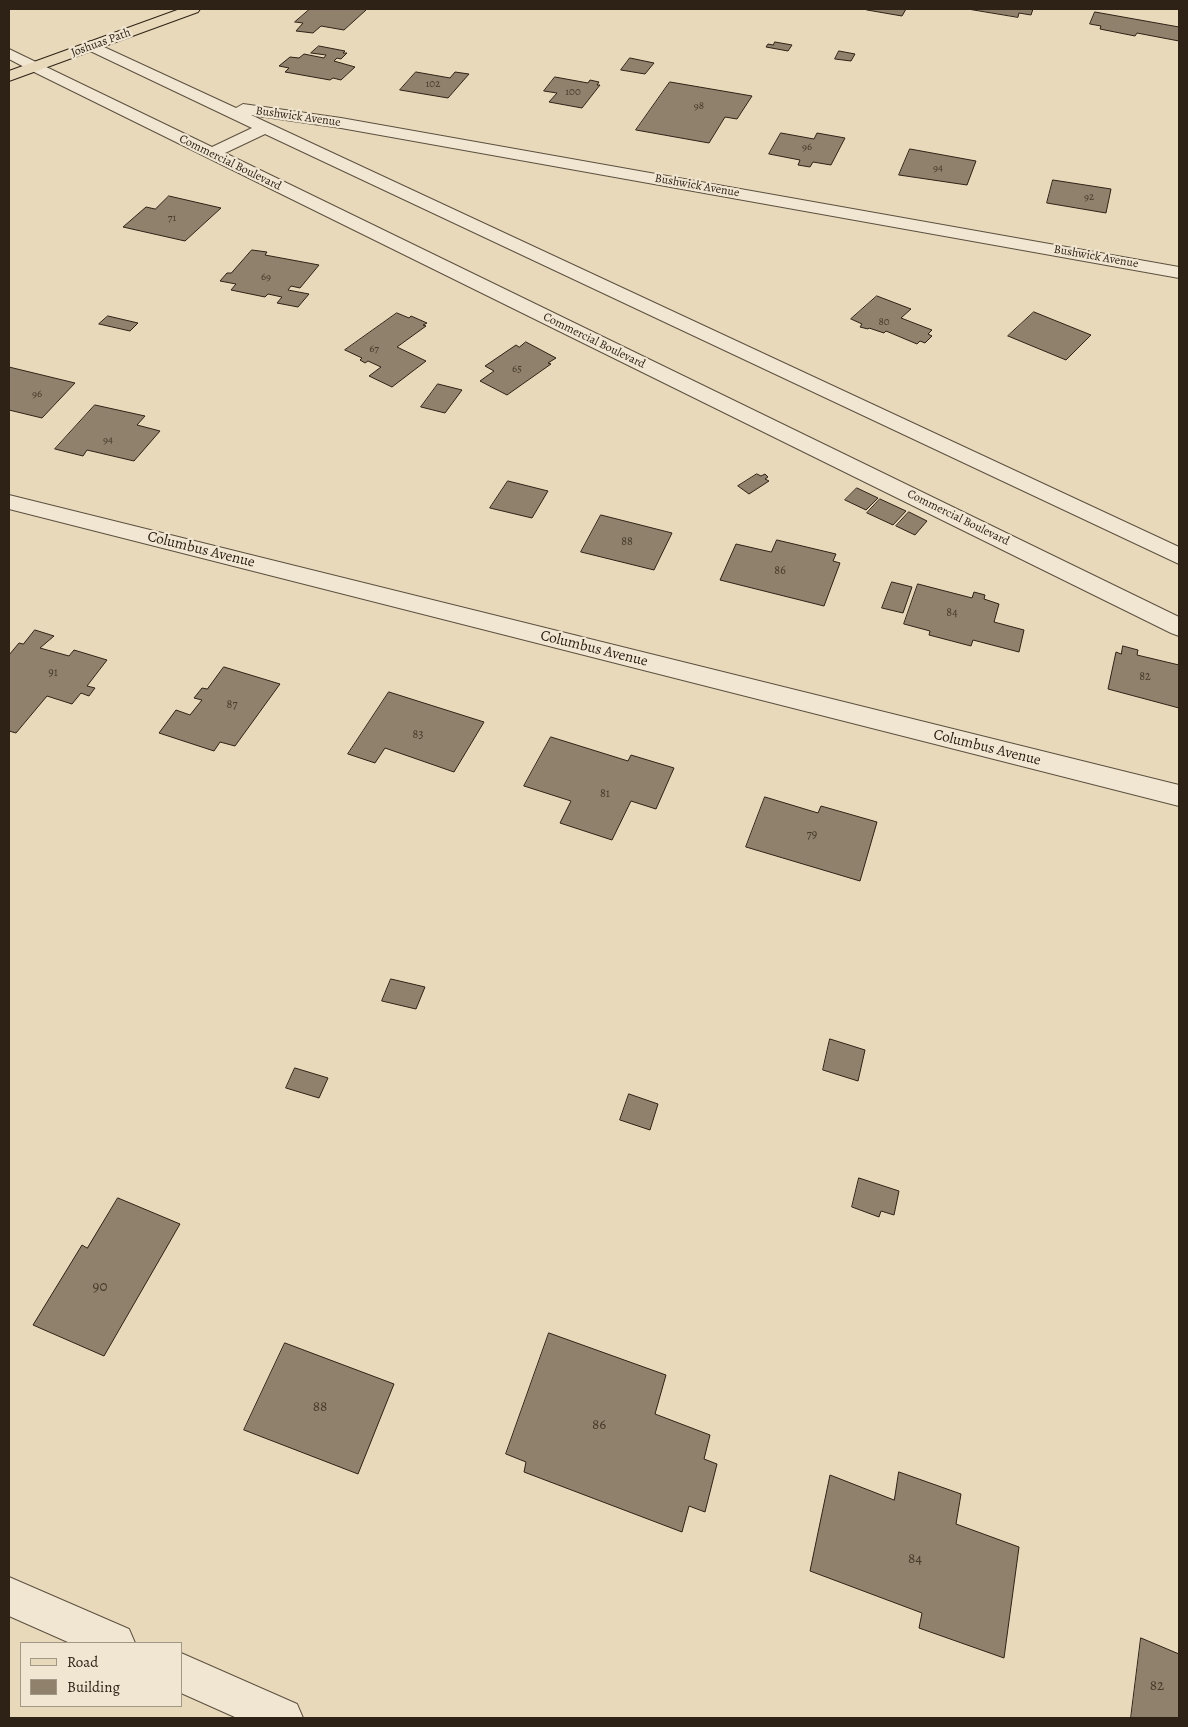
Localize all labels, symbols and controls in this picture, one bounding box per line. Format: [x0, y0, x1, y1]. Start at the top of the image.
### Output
street label: Joshuas Path [69, 26, 133, 60]
house number: 102 [426, 77, 440, 91]
house number: 100 [565, 85, 581, 99]
house number: 98 [694, 99, 704, 113]
street label: Bushwick Avenue [255, 104, 341, 130]
street label: Commercial Boulevard [177, 132, 283, 194]
house number: 96 [802, 140, 812, 154]
house number: 94 [933, 161, 943, 175]
street label: Bushwick Avenue [654, 171, 740, 201]
house number: 92 [1084, 190, 1094, 204]
house number: 71 [168, 211, 176, 225]
street label: Bushwick Avenue [1053, 242, 1139, 272]
house number: 69 [261, 270, 271, 284]
street label: Commercial Boulevard [541, 310, 647, 372]
house number: 80 [878, 315, 890, 329]
house number: 67 [369, 342, 379, 356]
house number: 65 [512, 362, 522, 376]
house number: 96 [32, 387, 42, 401]
house number: 94 [103, 433, 113, 447]
street label: Commercial Boulevard [905, 487, 1011, 549]
street label: Columbus Avenue [145, 528, 257, 572]
house number: 88 [621, 535, 633, 549]
house number: 86 [774, 564, 786, 578]
house number: 84 [946, 606, 958, 620]
street label: Columbus Avenue [538, 627, 650, 671]
house number: 91 [48, 666, 58, 680]
house number: 82 [1139, 670, 1151, 684]
house number: 87 [227, 698, 237, 712]
street label: Columbus Avenue [931, 726, 1043, 770]
house number: 83 [413, 728, 423, 742]
house number: 81 [600, 787, 610, 801]
house number: 79 [807, 828, 817, 842]
house number: 90 [93, 1278, 107, 1296]
house number: 88 [313, 1398, 327, 1416]
house number: 86 [592, 1416, 606, 1434]
house number: 84 [908, 1550, 922, 1568]
legend [20, 1642, 182, 1707]
text: Road [67, 1652, 98, 1672]
text: Building [67, 1677, 120, 1697]
house number: 82 [1150, 1677, 1164, 1695]

